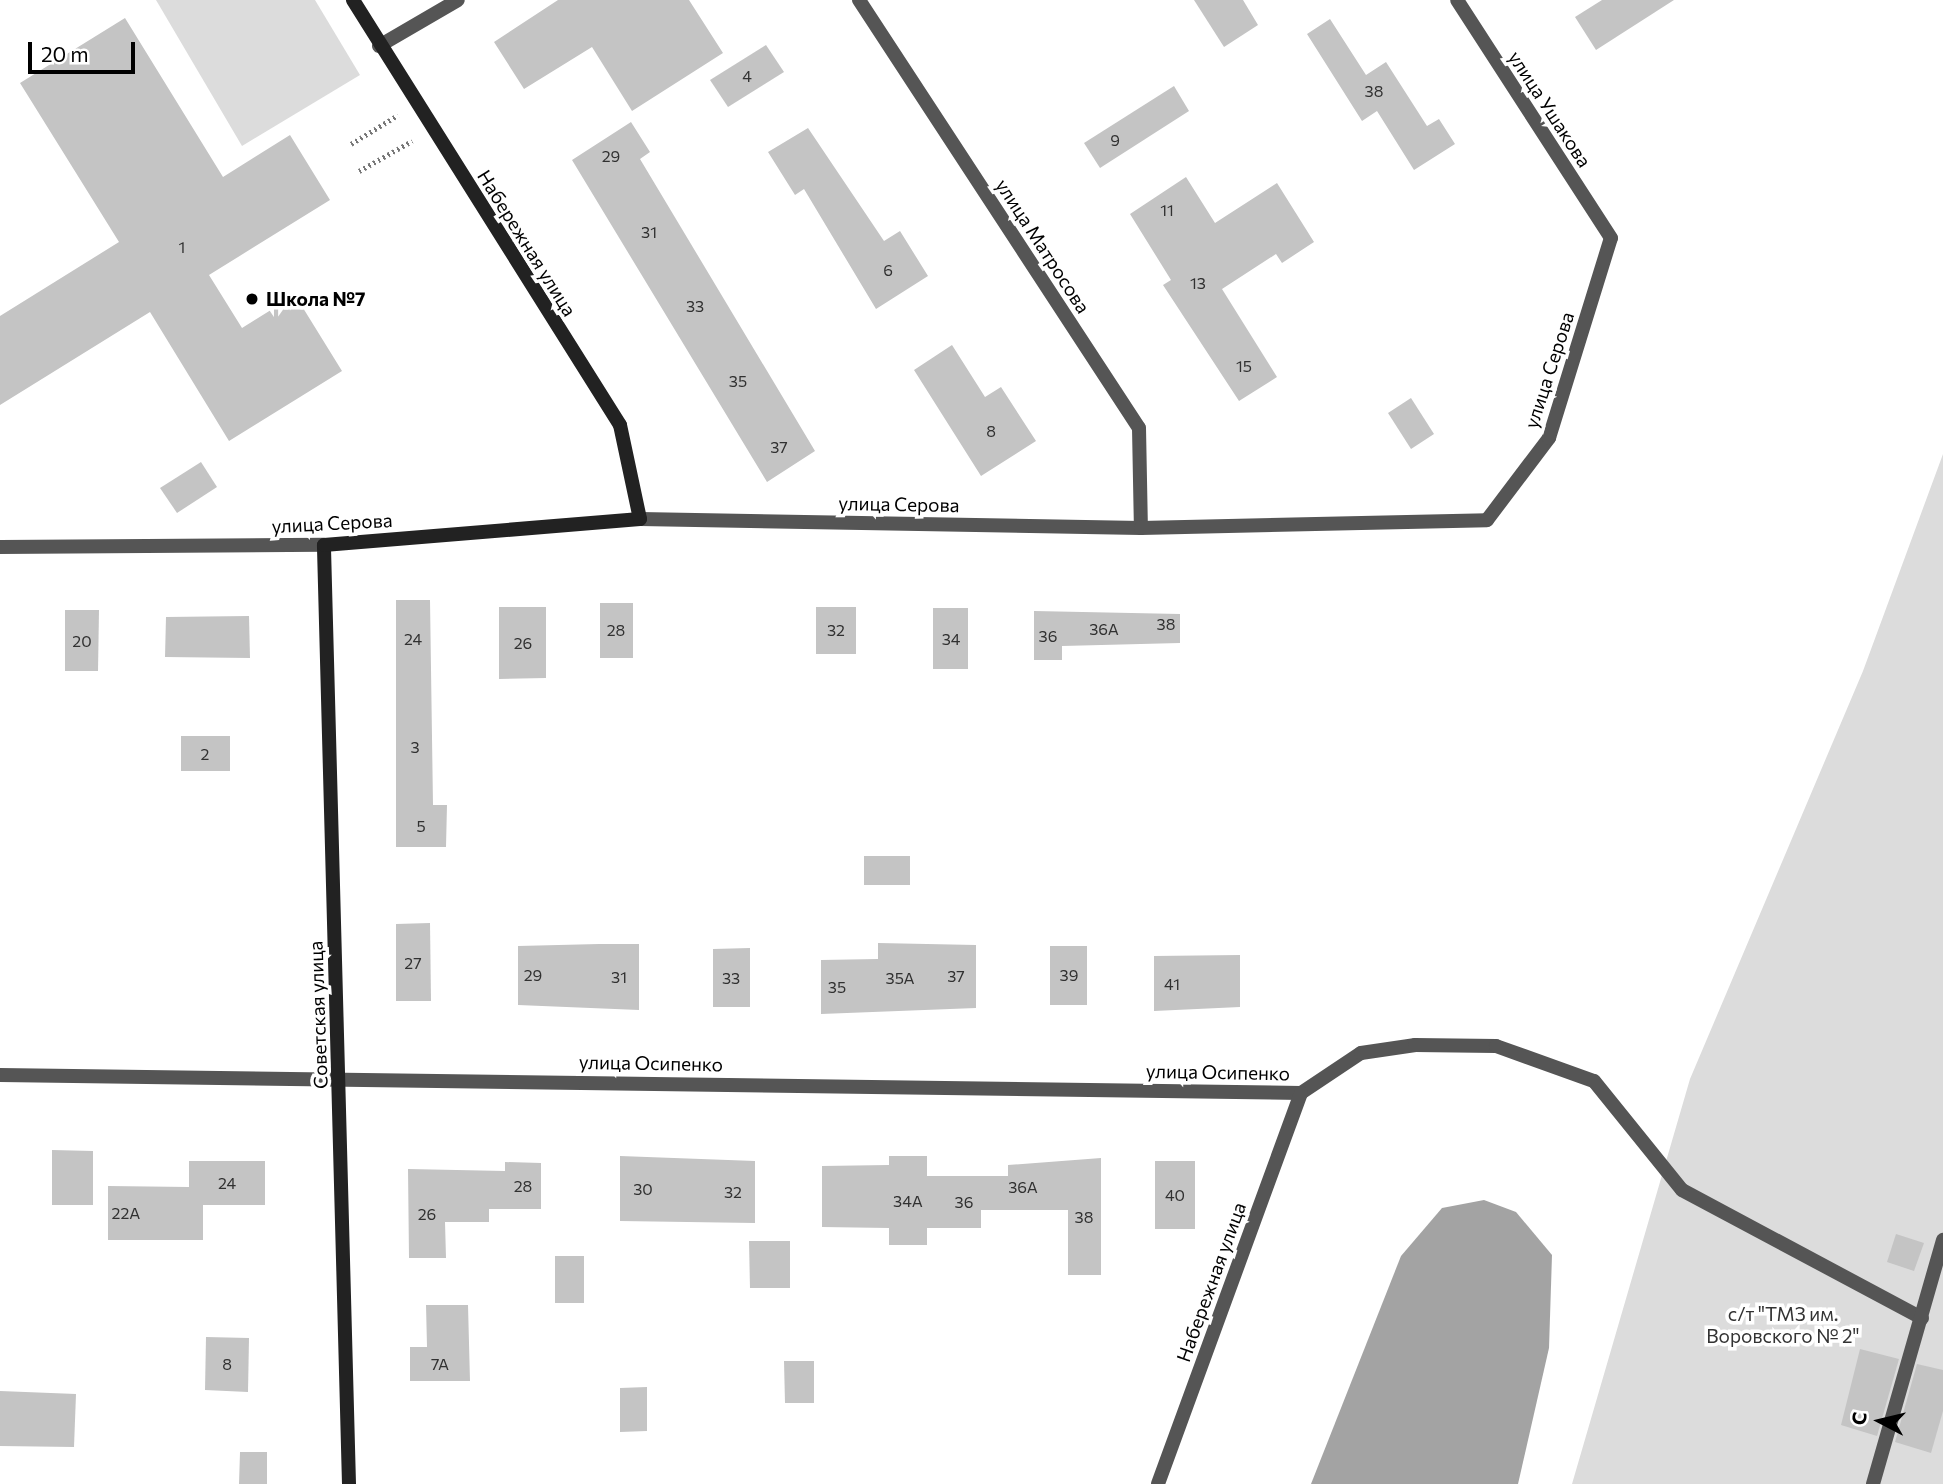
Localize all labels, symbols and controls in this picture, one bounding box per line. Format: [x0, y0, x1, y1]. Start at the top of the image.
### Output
scale bar [32, 28, 138, 72]
text: 20 m [41, 41, 89, 66]
street label: улица Ушакова [1504, 47, 1596, 171]
house number: 4 [742, 66, 752, 86]
house number: 38 [1365, 81, 1383, 101]
house number: 9 [1110, 130, 1120, 150]
house number: 29 [602, 146, 620, 166]
street label: Набережная улица [473, 166, 581, 320]
street label: улица Матросова [991, 175, 1095, 317]
house number: 11 [1160, 200, 1174, 220]
house number: 31 [641, 222, 657, 242]
house number: 1 [179, 237, 185, 257]
house number: 6 [883, 260, 893, 280]
house number: 13 [1190, 273, 1206, 293]
place label: Школа №7 [266, 288, 366, 310]
marker: Школа №7 [244, 291, 260, 307]
house number: 33 [686, 296, 704, 316]
street label: улица Серова [1519, 309, 1579, 431]
house number: 15 [1236, 356, 1252, 376]
house number: 35 [729, 371, 747, 391]
house number: 8 [986, 421, 996, 441]
house number: 37 [770, 437, 788, 457]
street label: улица Серова [838, 492, 960, 516]
street label: улица Серова [271, 508, 393, 538]
house number: 38 [1157, 614, 1175, 634]
house number: 36А [1089, 619, 1119, 639]
house number: 28 [607, 620, 625, 640]
house number: 32 [827, 620, 845, 640]
house number: 36 [1039, 626, 1057, 646]
house number: 24 [404, 629, 422, 649]
house number: 34 [942, 629, 960, 649]
house number: 20 [72, 631, 92, 651]
house number: 26 [514, 633, 532, 653]
house number: 3 [410, 737, 420, 757]
house number: 2 [201, 744, 209, 764]
house number: 5 [416, 816, 426, 836]
street label: Советская улица [304, 941, 332, 1089]
house number: 27 [404, 953, 422, 973]
house number: 29 [524, 965, 542, 985]
house number: 39 [1060, 965, 1078, 985]
house number: 37 [947, 966, 965, 986]
house number: 31 [611, 967, 627, 987]
house number: 33 [722, 968, 740, 988]
house number: 35А [886, 968, 914, 988]
house number: 41 [1164, 974, 1180, 994]
house number: 35 [828, 977, 846, 997]
street label: улица Осипенко [579, 1050, 723, 1076]
street label: улица Осипенко [1146, 1059, 1290, 1085]
house number: 24 [218, 1173, 236, 1193]
house number: 28 [514, 1176, 532, 1196]
house number: 36А [1008, 1177, 1038, 1197]
house number: 30 [633, 1179, 653, 1199]
house number: 32 [724, 1182, 742, 1202]
house number: 40 [1165, 1185, 1185, 1205]
house number: 34А [893, 1191, 923, 1211]
house number: 36 [955, 1192, 973, 1212]
street label: Набережная улица [1172, 1199, 1250, 1365]
house number: 22А [112, 1203, 140, 1223]
house number: 26 [418, 1204, 436, 1224]
house number: 38 [1075, 1207, 1093, 1227]
park label: с/т "ТМЗ им. Воровского № 2" [1706, 1303, 1860, 1347]
house number: 8 [222, 1354, 232, 1374]
house number: 7А [431, 1354, 449, 1374]
north arrow [1845, 1386, 1915, 1456]
text: С [1846, 1411, 1871, 1426]

